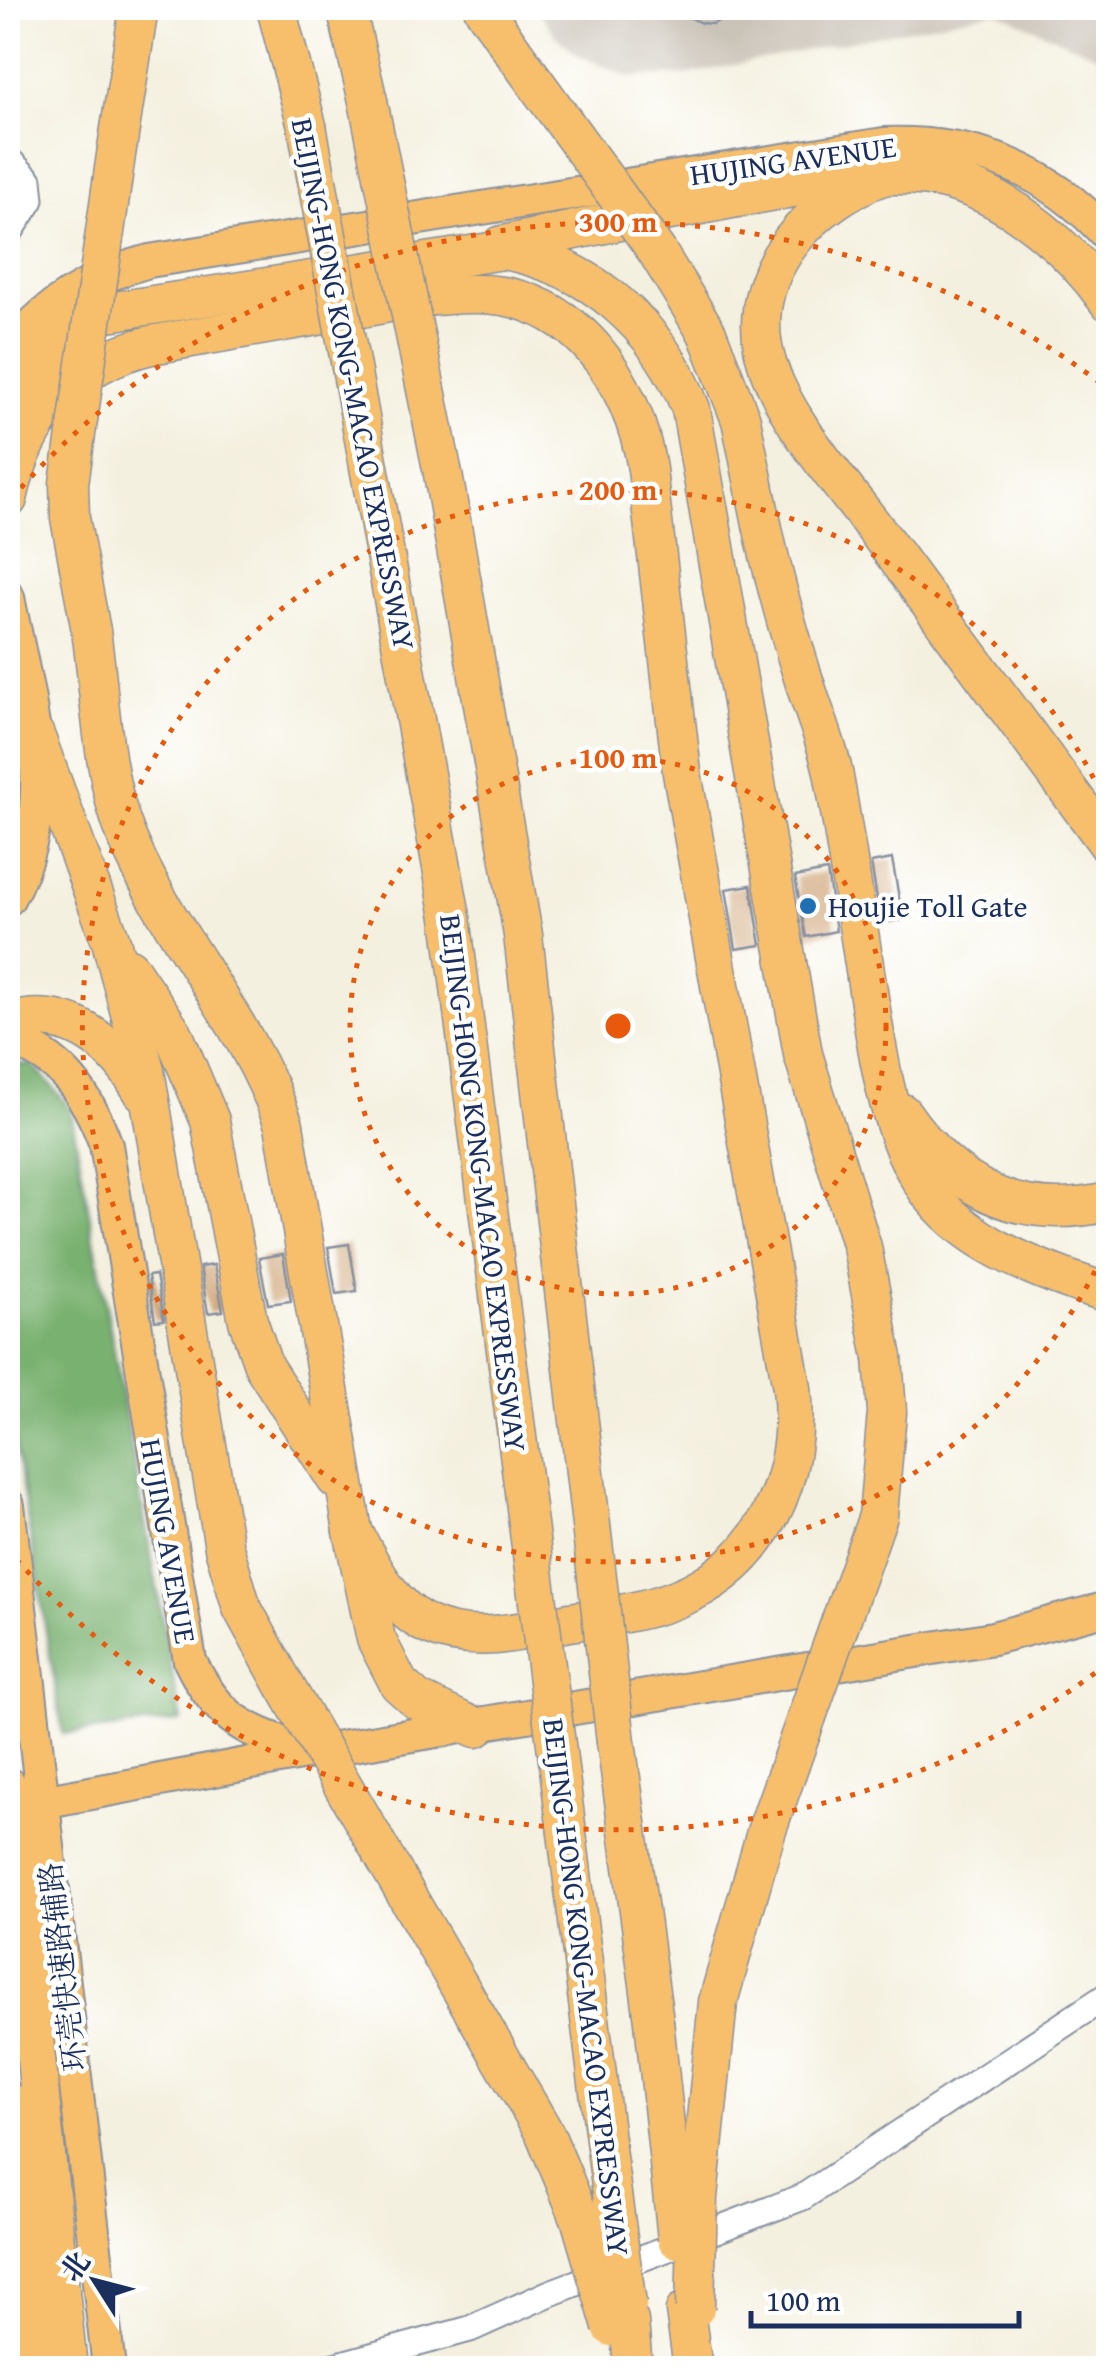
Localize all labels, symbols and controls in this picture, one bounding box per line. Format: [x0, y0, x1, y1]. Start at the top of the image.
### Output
street label: BEIJING-HONG KONG-MACAO EXPRESSWAY [281, 114, 427, 654]
street label: HUJING AVENUE [687, 124, 899, 196]
text: 300 m [579, 199, 658, 243]
text: 200 m [579, 467, 658, 511]
text: 100 m [579, 735, 658, 779]
place label: Houjie Toll Gate [828, 884, 1028, 928]
marker: Houjie Toll Gate [797, 895, 819, 917]
street label: BEIJING-HONG KONG-MACAO EXPRESSWAY [429, 912, 539, 1454]
centre of rings [600, 1008, 636, 1044]
street label: HUJING AVENUE [129, 1435, 209, 1647]
street label: BEIJING-HONG KONG-MACAO EXPRESSWAY [532, 1716, 642, 2258]
street label: 环莞快速路辅路 [27, 1860, 97, 2074]
north arrow [45, 2231, 145, 2331]
text: 北 [50, 2243, 99, 2289]
scale bar [751, 2266, 1018, 2328]
text: 100 m [766, 2278, 841, 2322]

